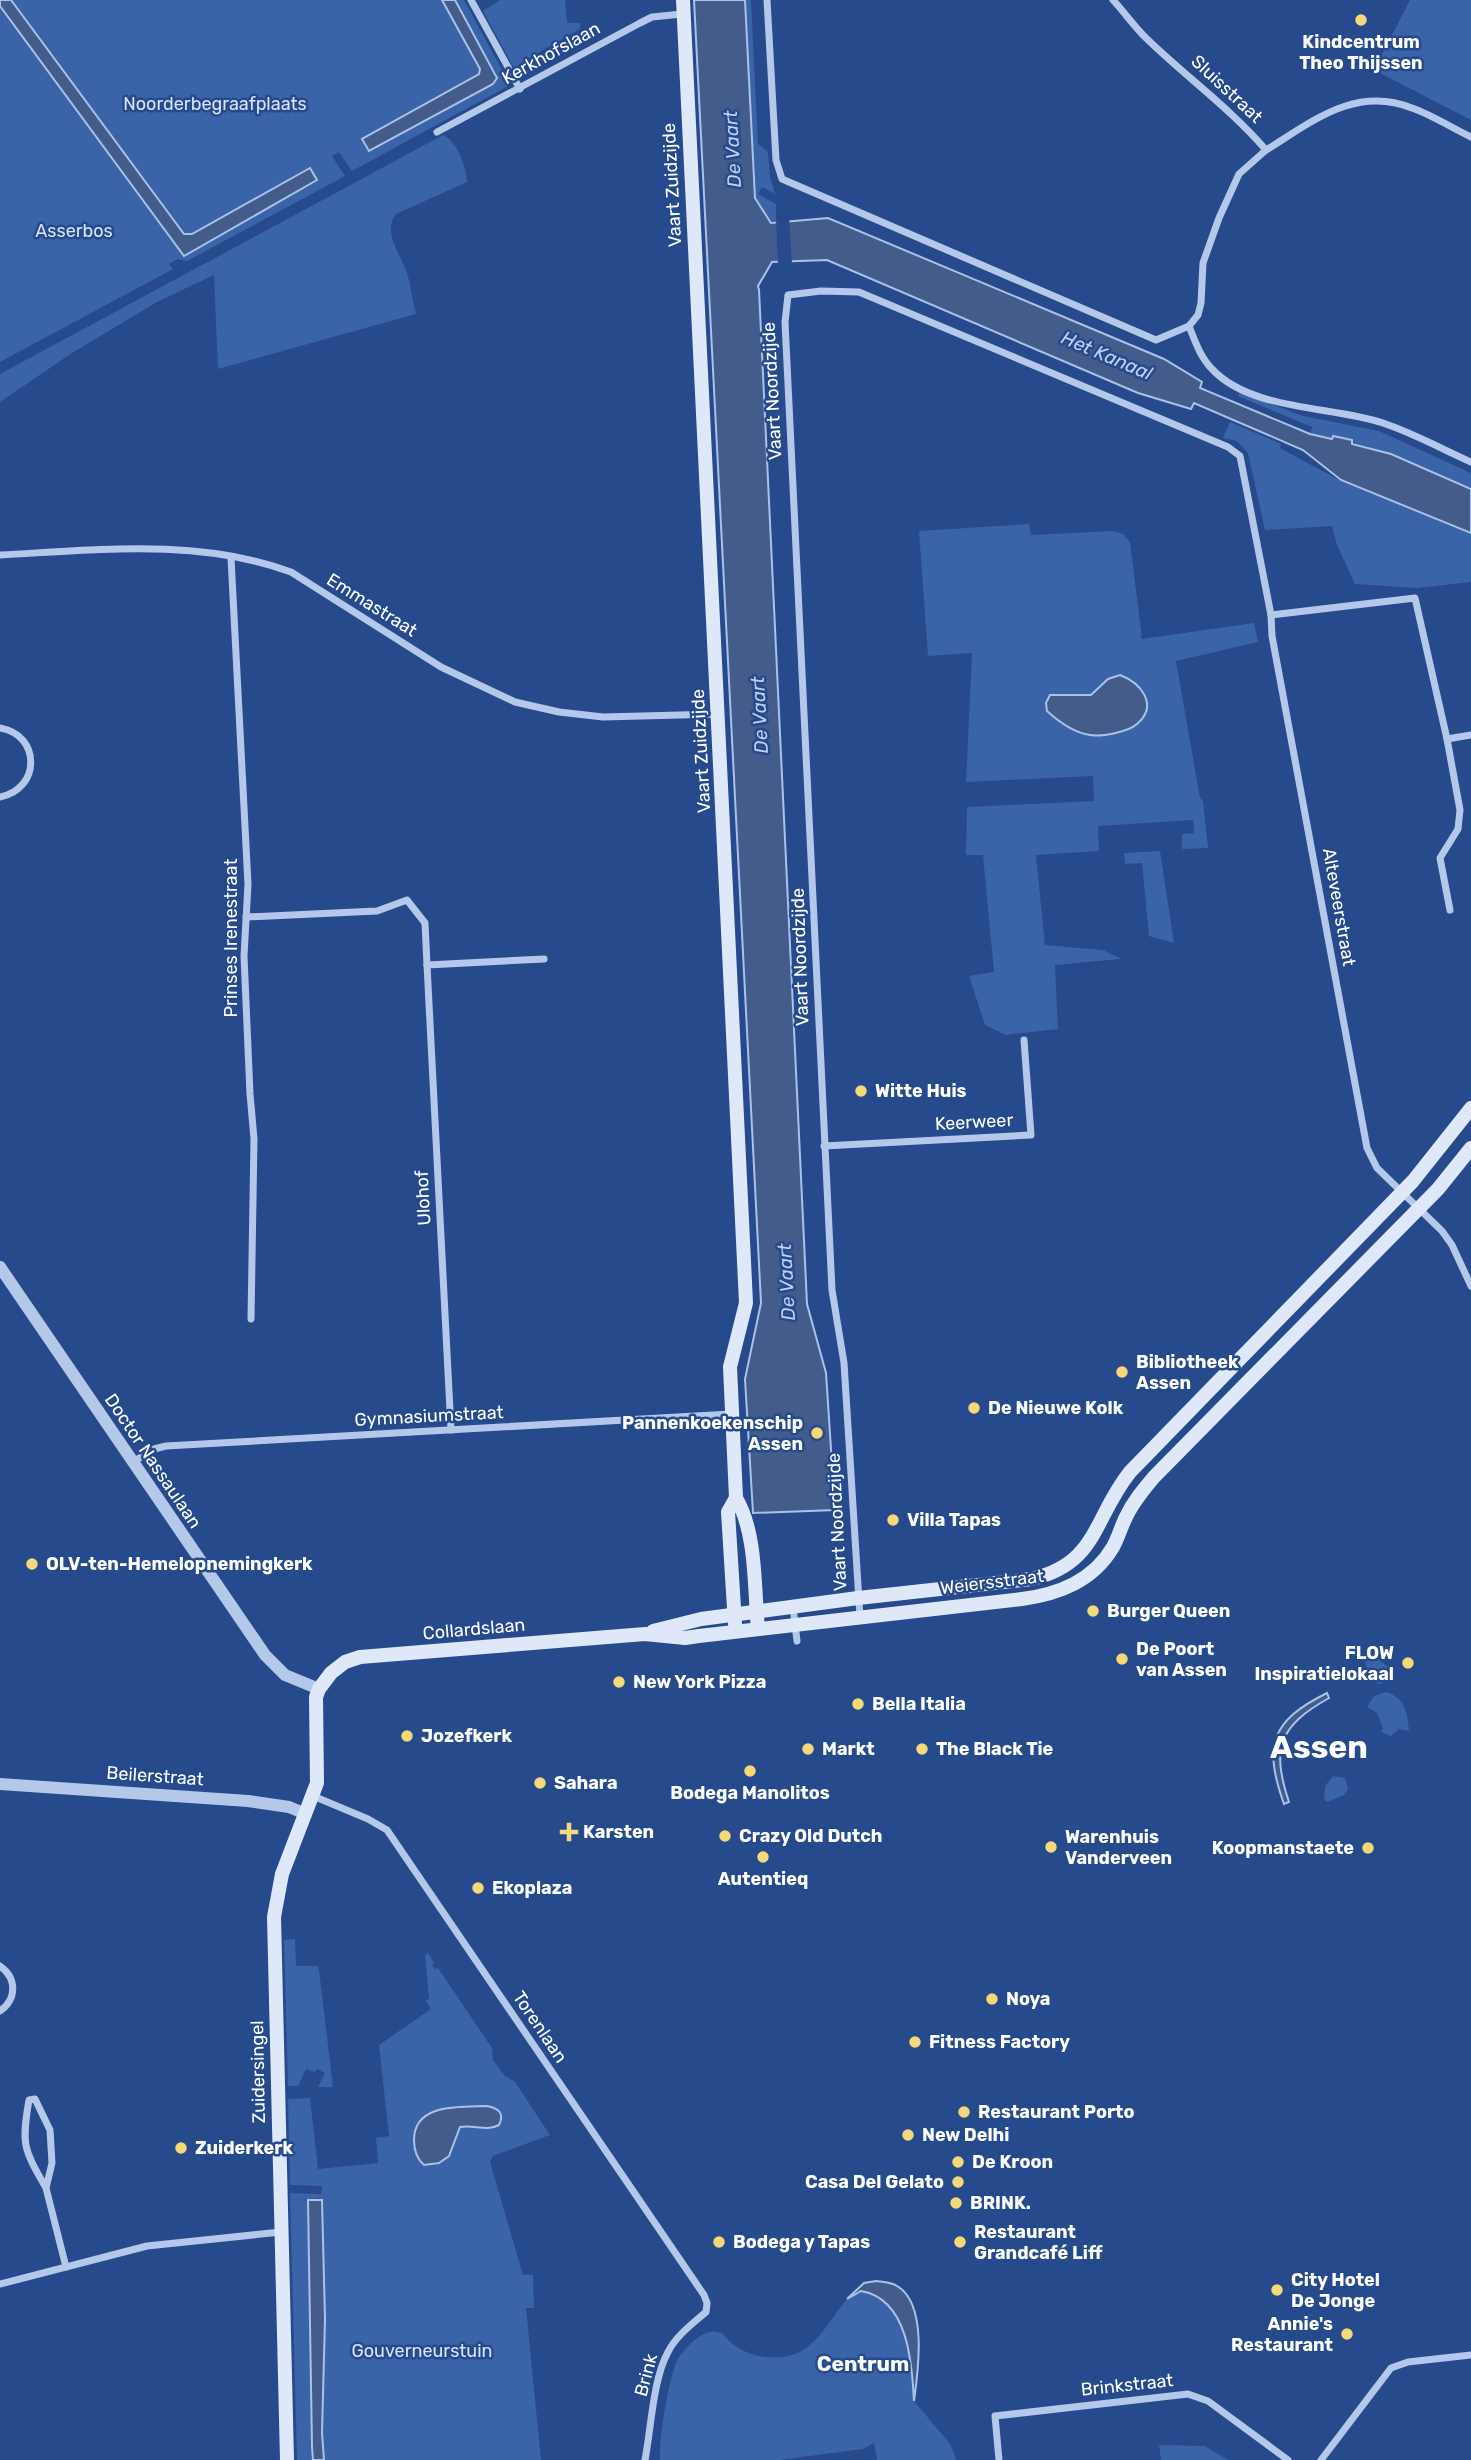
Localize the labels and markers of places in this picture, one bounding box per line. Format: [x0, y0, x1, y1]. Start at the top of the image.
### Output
marker: Kindcentrum Theo Thijssen [1353, 12, 1369, 28]
place label: Kindcentrum Theo Thijssen [1299, 31, 1423, 74]
place label: Witte Huis [875, 1080, 967, 1102]
marker: Witte Huis [853, 1083, 869, 1099]
place label: Bibliotheek Assen [1136, 1351, 1239, 1394]
marker: Bibliotheek Assen [1114, 1364, 1130, 1380]
place label: De Nieuwe Kolk [988, 1397, 1124, 1419]
marker: De Nieuwe Kolk [966, 1400, 982, 1416]
place label: Pannenkoekenschip Assen [622, 1412, 803, 1455]
marker: Pannenkoekenschip Assen [809, 1425, 825, 1441]
place label: Villa Tapas [907, 1509, 1001, 1531]
marker: Villa Tapas [885, 1512, 901, 1528]
place label: OLV-ten-Hemelopnemingkerk [46, 1553, 313, 1575]
marker: OLV-ten-Hemelopnemingkerk [24, 1556, 40, 1572]
place label: Burger Queen [1107, 1600, 1230, 1622]
marker: Burger Queen [1085, 1603, 1101, 1619]
place label: De Poort van Assen [1136, 1638, 1227, 1681]
place label: FLOW Inspiratielokaal [1254, 1642, 1394, 1685]
marker: De Poort van Assen [1114, 1651, 1130, 1667]
marker: FLOW Inspiratielokaal [1400, 1655, 1416, 1671]
place label: New York Pizza [633, 1671, 766, 1693]
marker: New York Pizza [611, 1674, 627, 1690]
place label: Bella Italia [872, 1693, 966, 1715]
marker: Bella Italia [850, 1696, 866, 1712]
place label: Jozefkerk [421, 1725, 512, 1747]
marker: Jozefkerk [399, 1728, 415, 1744]
place label: Markt [822, 1738, 875, 1760]
place label: The Black Tie [936, 1738, 1054, 1760]
marker: Markt [800, 1741, 816, 1757]
marker: The Black Tie [914, 1741, 930, 1757]
marker: Bodega Manolitos [742, 1763, 758, 1779]
place label: Sahara [554, 1772, 618, 1794]
marker: Sahara [532, 1775, 548, 1791]
place label: Bodega Manolitos [670, 1782, 830, 1804]
place label: Karsten [583, 1821, 654, 1843]
marker: Karsten [561, 1824, 577, 1840]
place label: Crazy Old Dutch [739, 1825, 883, 1847]
place label: Warenhuis Vanderveen [1065, 1826, 1172, 1869]
marker: Crazy Old Dutch [717, 1828, 733, 1844]
place label: Koopmanstaete [1212, 1837, 1354, 1859]
marker: Warenhuis Vanderveen [1043, 1839, 1059, 1855]
marker: Koopmanstaete [1360, 1840, 1376, 1856]
marker: Autentieq [755, 1849, 771, 1865]
place label: Autentieq [718, 1868, 808, 1890]
place label: Ekoplaza [492, 1877, 572, 1899]
marker: Ekoplaza [470, 1880, 486, 1896]
place label: Noya [1006, 1988, 1051, 2010]
marker: Noya [984, 1991, 1000, 2007]
place label: Fitness Factory [929, 2031, 1070, 2053]
marker: Fitness Factory [907, 2034, 923, 2050]
place label: Restaurant Porto [978, 2101, 1134, 2123]
marker: Restaurant Porto [956, 2104, 972, 2120]
place label: New Delhi [922, 2124, 1009, 2146]
marker: New Delhi [900, 2127, 916, 2143]
place label: Zuiderkerk [195, 2137, 293, 2159]
marker: Zuiderkerk [173, 2140, 189, 2156]
place label: De Kroon [972, 2151, 1053, 2173]
marker: De Kroon [950, 2154, 966, 2170]
place label: Casa Del Gelato [805, 2171, 944, 2193]
marker: Casa Del Gelato [950, 2174, 966, 2190]
place label: BRINK. [970, 2192, 1031, 2214]
marker: BRINK. [948, 2195, 964, 2211]
place label: Restaurant Grandcafé Liff [974, 2221, 1103, 2264]
place label: Bodega y Tapas [733, 2231, 870, 2253]
marker: Bodega y Tapas [711, 2234, 727, 2250]
marker: Restaurant Grandcafé Liff [952, 2234, 968, 2250]
place label: City Hotel De Jonge [1291, 2269, 1380, 2312]
marker: City Hotel De Jonge [1269, 2282, 1285, 2298]
place label: Annie's Restaurant [1231, 2313, 1333, 2356]
marker: Annie's Restaurant [1339, 2326, 1355, 2342]

